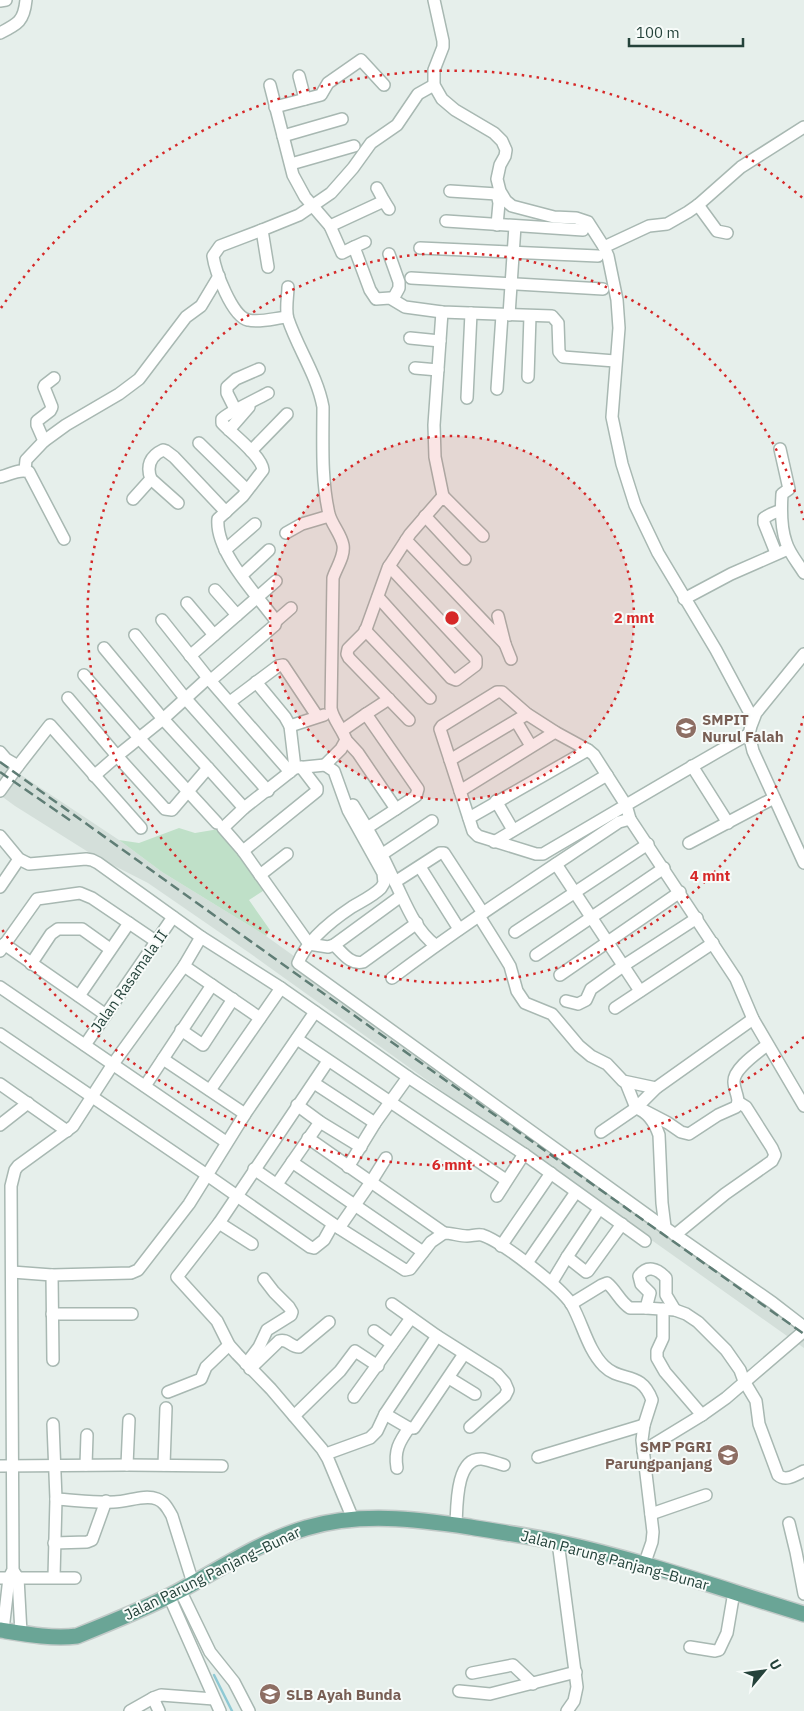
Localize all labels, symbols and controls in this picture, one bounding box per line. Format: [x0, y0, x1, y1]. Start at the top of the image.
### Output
scale bar [629, 15, 743, 47]
text: 100 m [636, 23, 680, 42]
text: 2 mnt [614, 608, 655, 627]
centre of rings [443, 609, 461, 627]
place label: SMPIT Nurul Falah [702, 710, 784, 746]
school or university icon: SMPIT Nurul Falah [674, 716, 698, 740]
text: 4 mnt [690, 866, 731, 885]
street label: Jalan Rasamala II [86, 926, 172, 1036]
text: 6 mnt [432, 1155, 473, 1174]
place label: SMP PGRI Parungpanjang [605, 1437, 713, 1473]
school or university icon: SMP PGRI Parungpanjang [716, 1443, 740, 1467]
street label: Jalan Parung Panjang–Bunar [121, 1522, 304, 1624]
street label: Jalan Parung Panjang–Bunar [519, 1526, 711, 1594]
north arrow [739, 1646, 789, 1696]
text: U [765, 1656, 786, 1673]
school or university icon: SLB Ayah Bunda [258, 1682, 282, 1706]
place label: SLB Ayah Bunda [286, 1685, 402, 1704]

